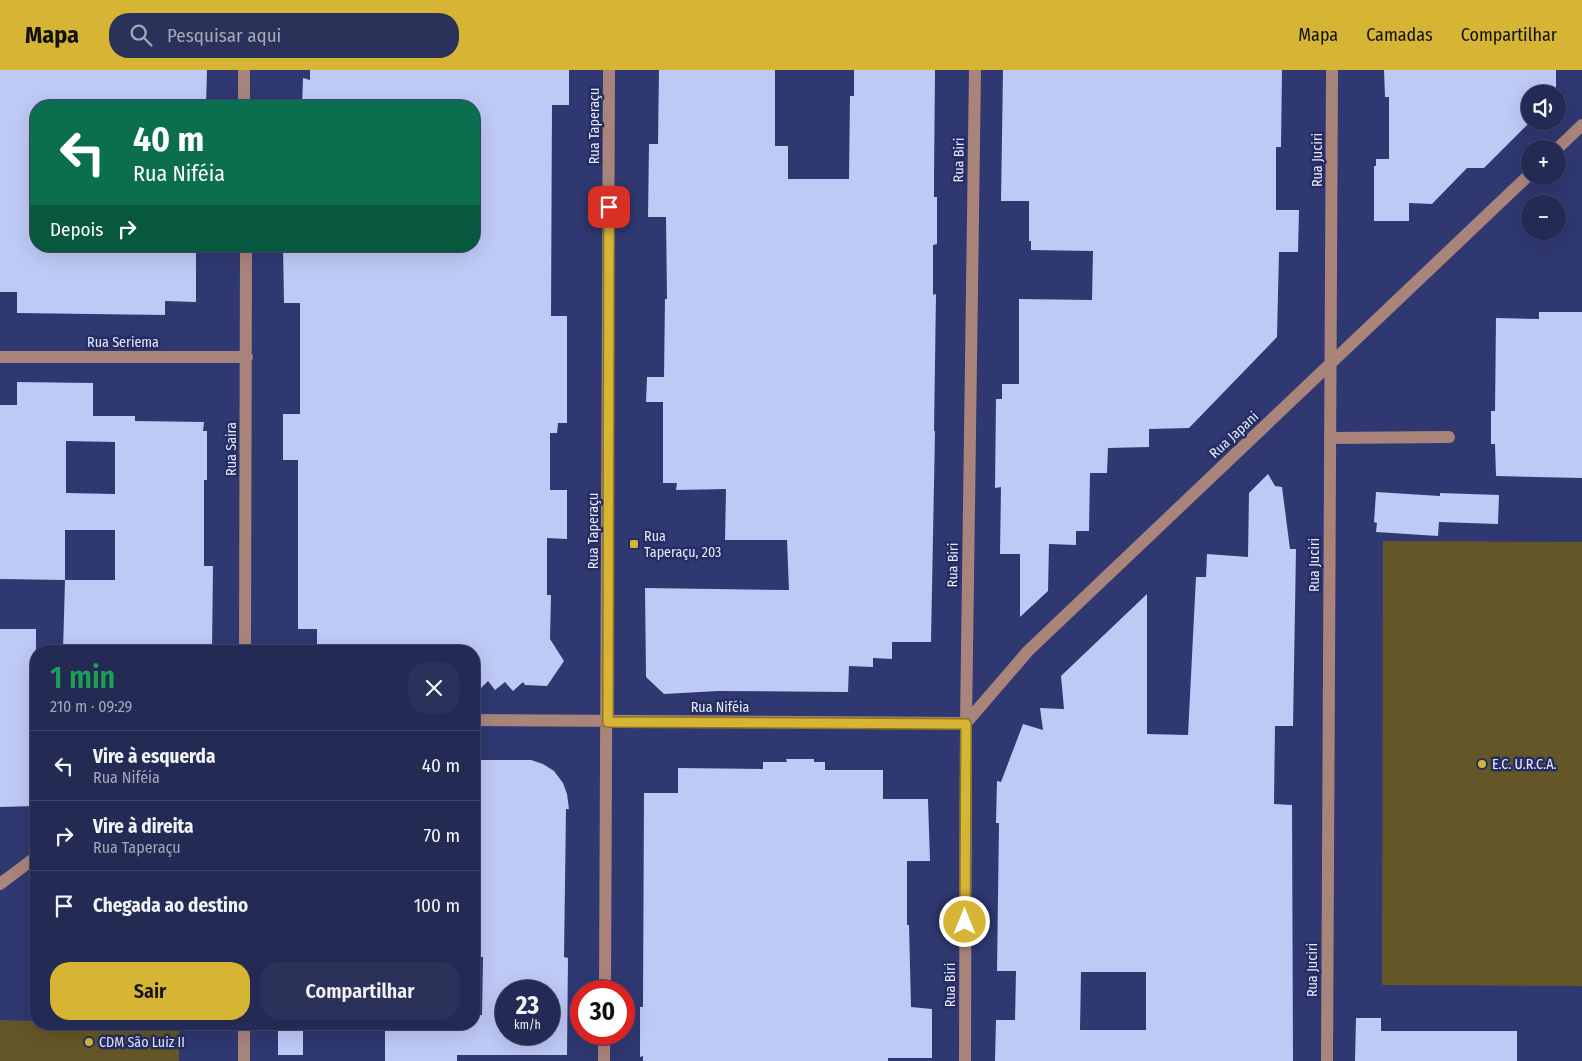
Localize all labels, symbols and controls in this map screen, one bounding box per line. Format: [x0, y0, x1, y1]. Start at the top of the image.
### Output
search box [109, 13, 459, 58]
text: Mapa [25, 21, 79, 49]
icon: search [127, 21, 155, 49]
text: Pesquisar aqui [167, 24, 281, 47]
text: Mapa [1298, 24, 1338, 46]
text: Camadas [1366, 24, 1433, 46]
text: Compartilhar [1461, 24, 1557, 46]
map controls [1521, 85, 1566, 240]
button: sound [1521, 85, 1566, 130]
street label: Rua Taperaçu [586, 88, 603, 164]
text: 40 m [133, 118, 204, 160]
icon: left [50, 120, 115, 185]
street label: Rua Juciri [1309, 133, 1326, 187]
street label: Rua Biri [950, 138, 968, 182]
button: + [1521, 140, 1566, 185]
text: Rua Niféia [133, 160, 225, 187]
pin [588, 186, 630, 228]
icon: arrive [595, 193, 623, 221]
button: − [1521, 195, 1566, 240]
icon: right [113, 215, 141, 243]
text: Depois [50, 218, 103, 241]
street label: Rua Seriema [87, 334, 159, 351]
street label: Rua Japani [1206, 408, 1262, 462]
street label: Rua Saira [223, 422, 240, 476]
street label: Rua Taperaçu [585, 493, 602, 569]
place label: Rua Taperaçu, 203 [644, 528, 721, 561]
marker: Rua Taperaçu, 203 [628, 538, 640, 550]
street label: Rua Juciri [1306, 538, 1323, 592]
street label: Rua Biri [944, 543, 962, 587]
text: 1 min [50, 660, 115, 696]
button: close [408, 662, 460, 714]
text: 210 m · 09:29 [50, 697, 132, 716]
street label: Rua Niféia [691, 699, 749, 716]
text: Vire à esquerda [93, 745, 215, 768]
icon: left [50, 752, 78, 780]
text: 40 m [422, 754, 460, 777]
place label: E.C. U.R.C.A. [1492, 756, 1557, 773]
marker: E.C. U.R.C.A. [1476, 758, 1488, 770]
text: Rua Niféia [93, 768, 160, 787]
text: Vire à direita [93, 815, 194, 838]
icon: right [50, 822, 78, 850]
text: 70 m [424, 824, 460, 847]
text: Rua Taperaçu [93, 838, 181, 857]
icon: arrive [50, 892, 78, 920]
text: Chegada ao destino [93, 894, 248, 917]
text: 100 m [414, 894, 460, 917]
position arrow [938, 895, 990, 947]
street label: Rua Juciri [1304, 943, 1321, 997]
button: Sair [50, 962, 250, 1020]
button: Compartilhar [260, 962, 460, 1020]
street label: Rua Biri [942, 963, 959, 1007]
speed limit sign: 30 [570, 980, 635, 1045]
text: 23 [516, 991, 539, 1021]
text: km/h [514, 1018, 541, 1032]
place label: CDM São Luiz II [99, 1034, 185, 1051]
marker: CDM São Luiz II [83, 1036, 95, 1048]

